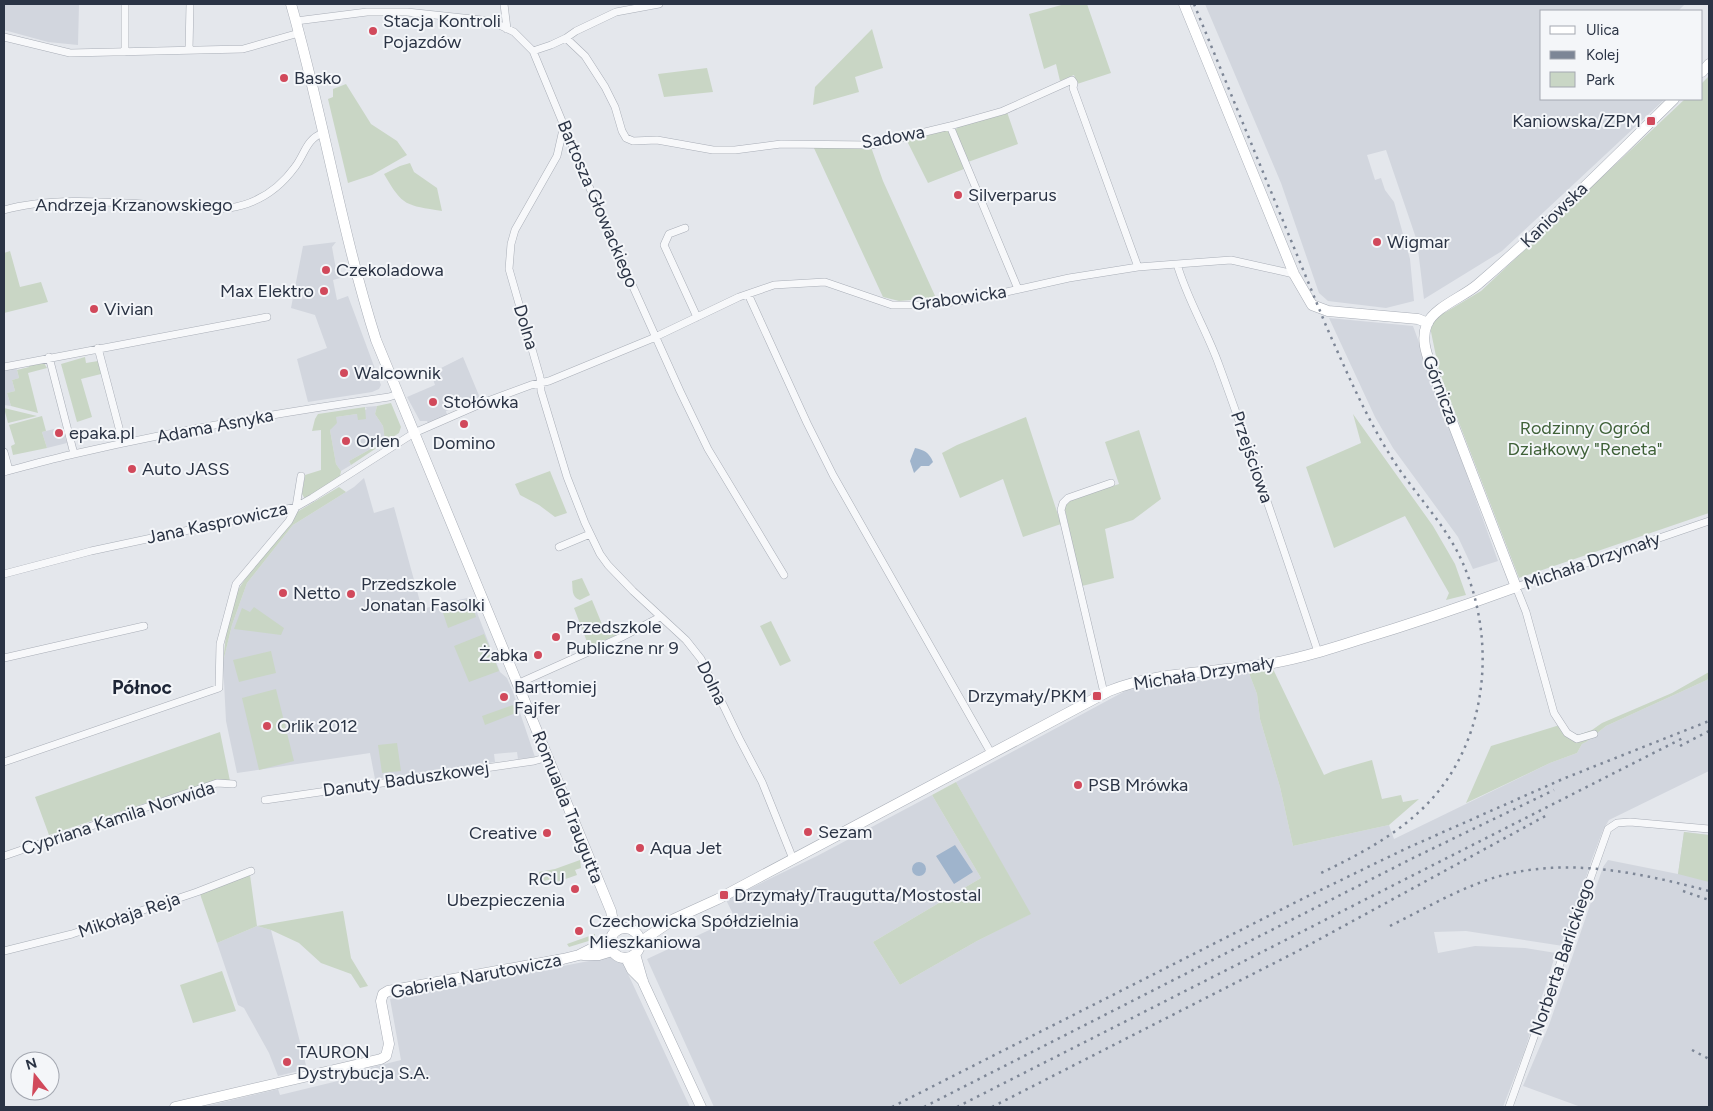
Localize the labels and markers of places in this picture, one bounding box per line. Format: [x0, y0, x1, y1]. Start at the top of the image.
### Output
place label: Stacja Kontroli Pojazdów [383, 10, 501, 53]
marker: Stacja Kontroli Pojazdów [367, 25, 379, 37]
place label: Basko [294, 67, 342, 89]
marker: Basko [278, 72, 290, 84]
place label: Kaniowska/ZPM [1512, 110, 1641, 132]
marker: Kaniowska/ZPM [1645, 115, 1657, 127]
place label: Silverparus [968, 184, 1057, 206]
marker: Silverparus [952, 189, 964, 201]
place label: Wigmar [1387, 231, 1450, 253]
marker: Wigmar [1371, 236, 1383, 248]
place label: Czekoladowa [336, 259, 444, 281]
marker: Czekoladowa [320, 264, 332, 276]
place label: Max Elektro [220, 280, 314, 302]
marker: Max Elektro [318, 285, 330, 297]
place label: Vivian [104, 298, 153, 320]
marker: Vivian [88, 303, 100, 315]
place label: Walcownik [354, 362, 441, 384]
marker: Walcownik [338, 367, 350, 379]
place label: Stołówka [443, 391, 518, 413]
marker: Stołówka [427, 396, 439, 408]
marker: Domino [458, 418, 470, 430]
place label: epaka.pl [69, 422, 135, 444]
marker: epaka.pl [53, 427, 65, 439]
place label: Orlen [356, 430, 400, 452]
place label: Domino [433, 432, 495, 454]
marker: Orlen [340, 435, 352, 447]
place label: Auto JASS [142, 458, 229, 480]
marker: Auto JASS [126, 463, 138, 475]
place label: Przedszkole Jonatan Fasolki [361, 573, 485, 616]
place label: Netto [293, 582, 341, 604]
marker: Netto [277, 587, 289, 599]
marker: Przedszkole Jonatan Fasolki [345, 588, 357, 600]
place label: Przedszkole Publiczne nr 9 [566, 616, 679, 659]
marker: Przedszkole Publiczne nr 9 [550, 631, 562, 643]
place label: Żabka [479, 644, 528, 666]
marker: Żabka [532, 649, 544, 661]
place label: Bartłomiej Fajfer [514, 676, 597, 719]
place label: Drzymały/PKM [968, 685, 1087, 707]
marker: Drzymały/PKM [1091, 690, 1103, 702]
marker: Bartłomiej Fajfer [498, 691, 510, 703]
place label: Orlik 2012 [277, 715, 357, 737]
marker: Orlik 2012 [261, 720, 273, 732]
place label: PSB Mrówka [1088, 774, 1188, 796]
marker: PSB Mrówka [1072, 779, 1084, 791]
place label: Sezam [818, 821, 872, 843]
place label: Creative [469, 822, 537, 844]
marker: Sezam [802, 826, 814, 838]
marker: Creative [541, 827, 553, 839]
place label: Aqua Jet [650, 837, 722, 859]
marker: Aqua Jet [634, 842, 646, 854]
place label: RCU Ubezpieczenia [447, 868, 565, 911]
marker: RCU Ubezpieczenia [569, 883, 581, 895]
place label: Drzymały/Traugutta/Mostostal [734, 884, 981, 906]
marker: Drzymały/Traugutta/Mostostal [718, 889, 730, 901]
place label: Czechowicka Spółdzielnia Mieszkaniowa [589, 910, 799, 953]
marker: Czechowicka Spółdzielnia Mieszkaniowa [573, 925, 585, 937]
place label: TAURON Dystrybucja S.A. [297, 1041, 429, 1084]
marker: TAURON Dystrybucja S.A. [281, 1056, 293, 1068]

